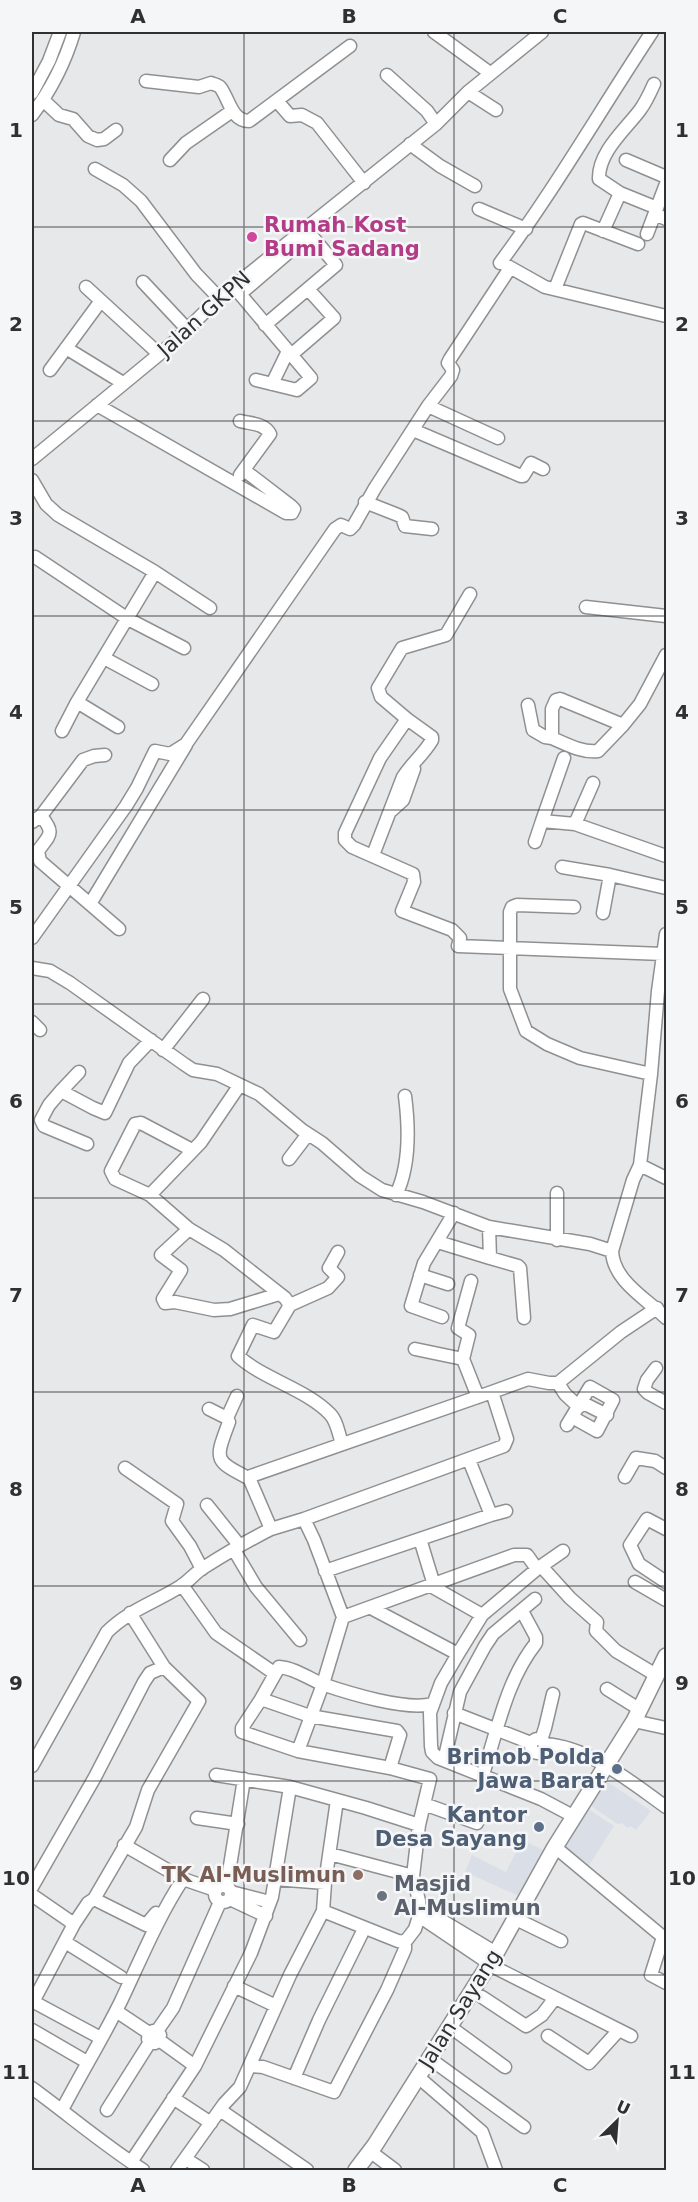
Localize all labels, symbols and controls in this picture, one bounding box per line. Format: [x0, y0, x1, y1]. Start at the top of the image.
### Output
text: A [130, 4, 146, 28]
text: B [341, 4, 357, 28]
text: C [553, 4, 567, 28]
text: 1 [9, 118, 23, 142]
text: 1 [675, 118, 689, 142]
place label: Rumah Kost Bumi Sadang [264, 213, 420, 261]
marker: Rumah Kost Bumi Sadang [245, 230, 259, 244]
street label: Jalan GKPN [151, 266, 255, 363]
text: 2 [9, 312, 23, 336]
text: 2 [675, 312, 689, 336]
text: 3 [9, 506, 23, 530]
text: 3 [675, 506, 689, 530]
text: 4 [9, 700, 23, 724]
text: 4 [675, 700, 689, 724]
text: 5 [9, 895, 23, 919]
text: 5 [675, 895, 689, 919]
text: 6 [9, 1089, 23, 1113]
text: 6 [675, 1089, 689, 1113]
text: 7 [9, 1283, 23, 1307]
text: 7 [675, 1283, 689, 1307]
text: 8 [9, 1477, 23, 1501]
text: 8 [675, 1477, 689, 1501]
text: 9 [9, 1671, 23, 1695]
text: 9 [675, 1671, 689, 1695]
place label: Brimob Polda Jawa Barat [447, 1745, 605, 1793]
marker: Brimob Polda Jawa Barat [610, 1762, 624, 1776]
place label: Kantor Desa Sayang [375, 1803, 528, 1851]
marker: Kantor Desa Sayang [532, 1820, 546, 1834]
place label: TK Al-Muslimun [161, 1863, 346, 1887]
text: 10 [2, 1866, 30, 1890]
text: 10 [668, 1866, 696, 1890]
marker: TK Al-Muslimun [351, 1868, 365, 1882]
place label: Masjid Al-Muslimun [394, 1872, 541, 1920]
marker: Masjid Al-Muslimun [375, 1889, 389, 1903]
street label: Jalan Sayang [413, 1945, 506, 2075]
text: 11 [2, 2060, 30, 2084]
text: 11 [668, 2060, 696, 2084]
north arrow [587, 2091, 647, 2151]
text: U [613, 2097, 633, 2119]
text: A [130, 2173, 146, 2197]
text: B [341, 2173, 357, 2197]
text: C [553, 2173, 567, 2197]

